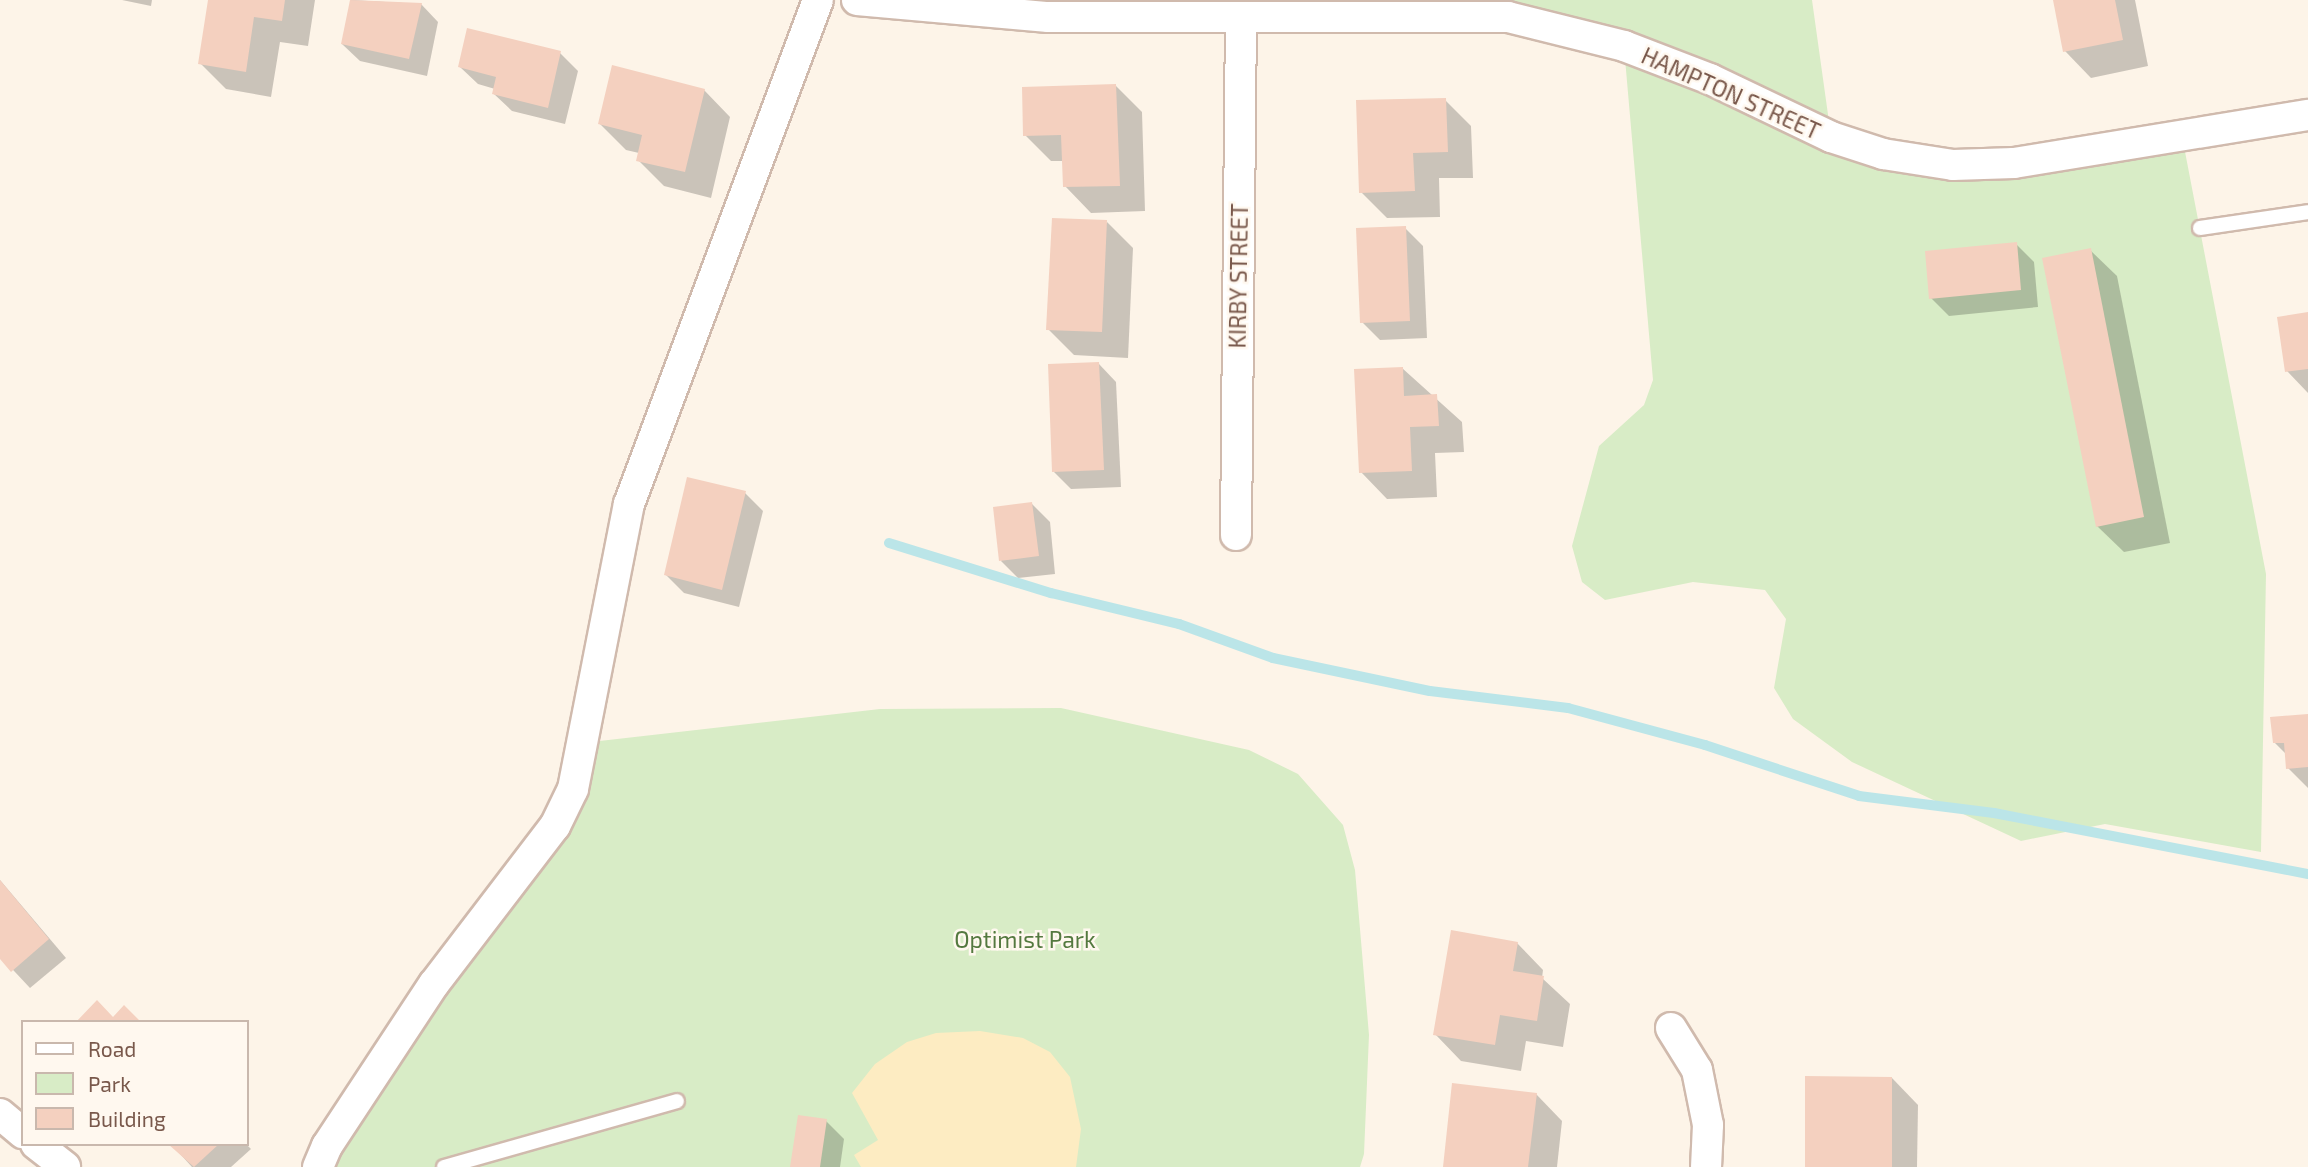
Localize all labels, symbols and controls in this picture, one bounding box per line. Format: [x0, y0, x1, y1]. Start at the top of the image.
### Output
street label: HAMPTON STREET [1637, 41, 1825, 145]
street label: KIRBY STREET [1223, 203, 1253, 349]
park label: Optimist Park [954, 925, 1096, 953]
legend [21, 1020, 248, 1146]
text: Road [88, 1036, 136, 1061]
text: Park [88, 1071, 131, 1096]
text: Building [88, 1106, 166, 1131]

